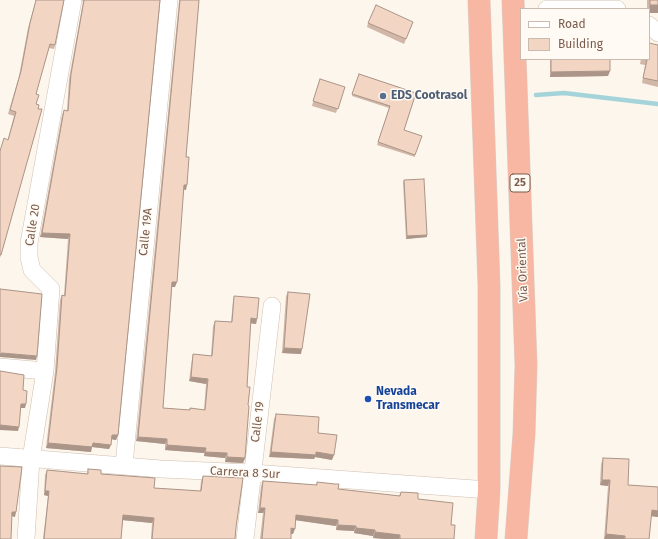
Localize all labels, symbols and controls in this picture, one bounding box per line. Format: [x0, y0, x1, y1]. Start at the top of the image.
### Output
legend [520, 8, 650, 60]
text: Road [558, 17, 586, 31]
text: Building [558, 37, 603, 51]
place label: EDS Cootrasol [391, 89, 467, 103]
marker: EDS Cootrasol [378, 91, 388, 101]
road number: 25 [510, 174, 530, 192]
street label: Calle 20 [23, 203, 43, 247]
street label: Calle 19A [136, 207, 156, 257]
street label: Vía Oriental [515, 238, 531, 302]
place label: Nevada Transmecar [376, 385, 440, 413]
marker: Nevada Transmecar [363, 394, 373, 404]
street label: Calle 19 [248, 401, 268, 443]
street label: Carrera 8 Sur [209, 464, 281, 482]

